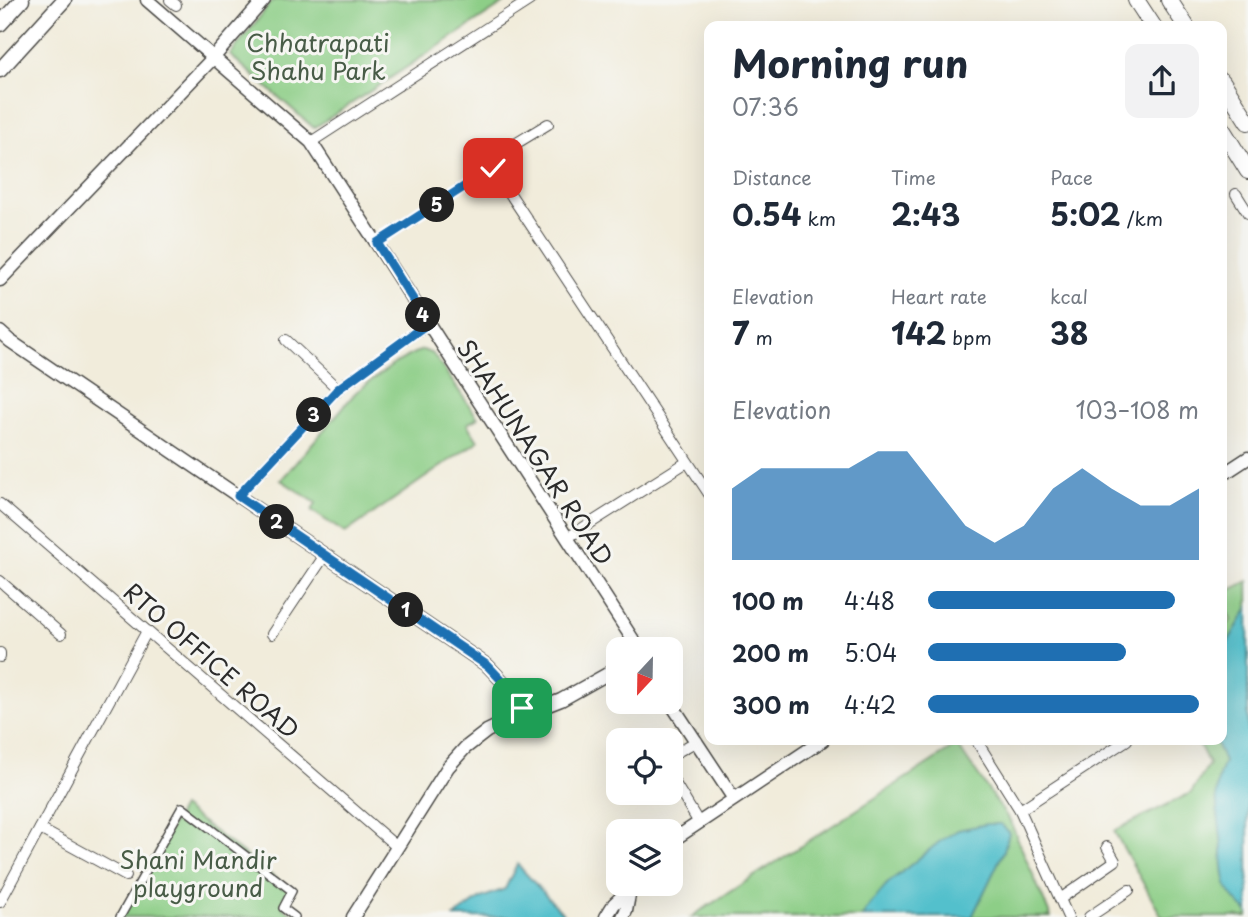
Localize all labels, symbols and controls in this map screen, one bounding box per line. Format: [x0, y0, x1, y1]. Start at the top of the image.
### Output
park label: Chhatrapati Shahu Park [246, 24, 390, 88]
text: Morning run [732, 34, 968, 91]
button: share [1125, 44, 1199, 118]
text: 07:36 [732, 89, 799, 124]
pin [463, 138, 523, 198]
icon: check [474, 149, 512, 187]
text: Distance [732, 163, 812, 191]
text: Time [891, 163, 936, 191]
text: Pace [1050, 163, 1093, 191]
pin: 5 [420, 188, 454, 222]
text: 5 [430, 190, 443, 218]
text: 0.54 [732, 191, 801, 236]
text: 2:43 [891, 191, 960, 236]
text: 5:02 [1050, 191, 1120, 236]
text: km [801, 204, 836, 232]
text: /km [1120, 204, 1163, 232]
text: Elevation [732, 282, 814, 310]
text: Heart rate [891, 282, 987, 310]
text: kcal [1050, 282, 1088, 310]
pin: 4 [406, 298, 440, 332]
text: 4 [416, 300, 429, 328]
text: 7 [732, 310, 749, 355]
text: 142 [891, 310, 946, 355]
text: 38 [1050, 310, 1088, 355]
text: m [749, 323, 773, 351]
text: bpm [946, 323, 992, 351]
street label: SHAHUNAGAR ROAD [449, 332, 623, 572]
text: Elevation [732, 392, 831, 427]
text: 103–108 m [1075, 392, 1199, 427]
pin: 3 [296, 398, 332, 432]
text: 3 [307, 400, 320, 428]
pin: 2 [260, 504, 294, 540]
text: 2 [270, 507, 283, 535]
street label: RTO OFFICE ROAD [116, 573, 308, 747]
text: 100 m [732, 583, 804, 618]
text: 4:48 [844, 583, 895, 618]
pin: 1 [388, 592, 424, 628]
text: 1 [401, 595, 410, 623]
text: 200 m [732, 635, 809, 670]
text: 5:04 [844, 635, 897, 670]
north arrow [606, 637, 682, 714]
map controls [606, 637, 683, 896]
pin [492, 678, 552, 738]
text: 300 m [732, 687, 810, 722]
text: 4:42 [844, 687, 896, 722]
icon: arrive [503, 689, 541, 727]
button: locate [606, 728, 683, 805]
button: layers [606, 819, 683, 896]
park label: Shani Mandir playground [119, 841, 277, 905]

